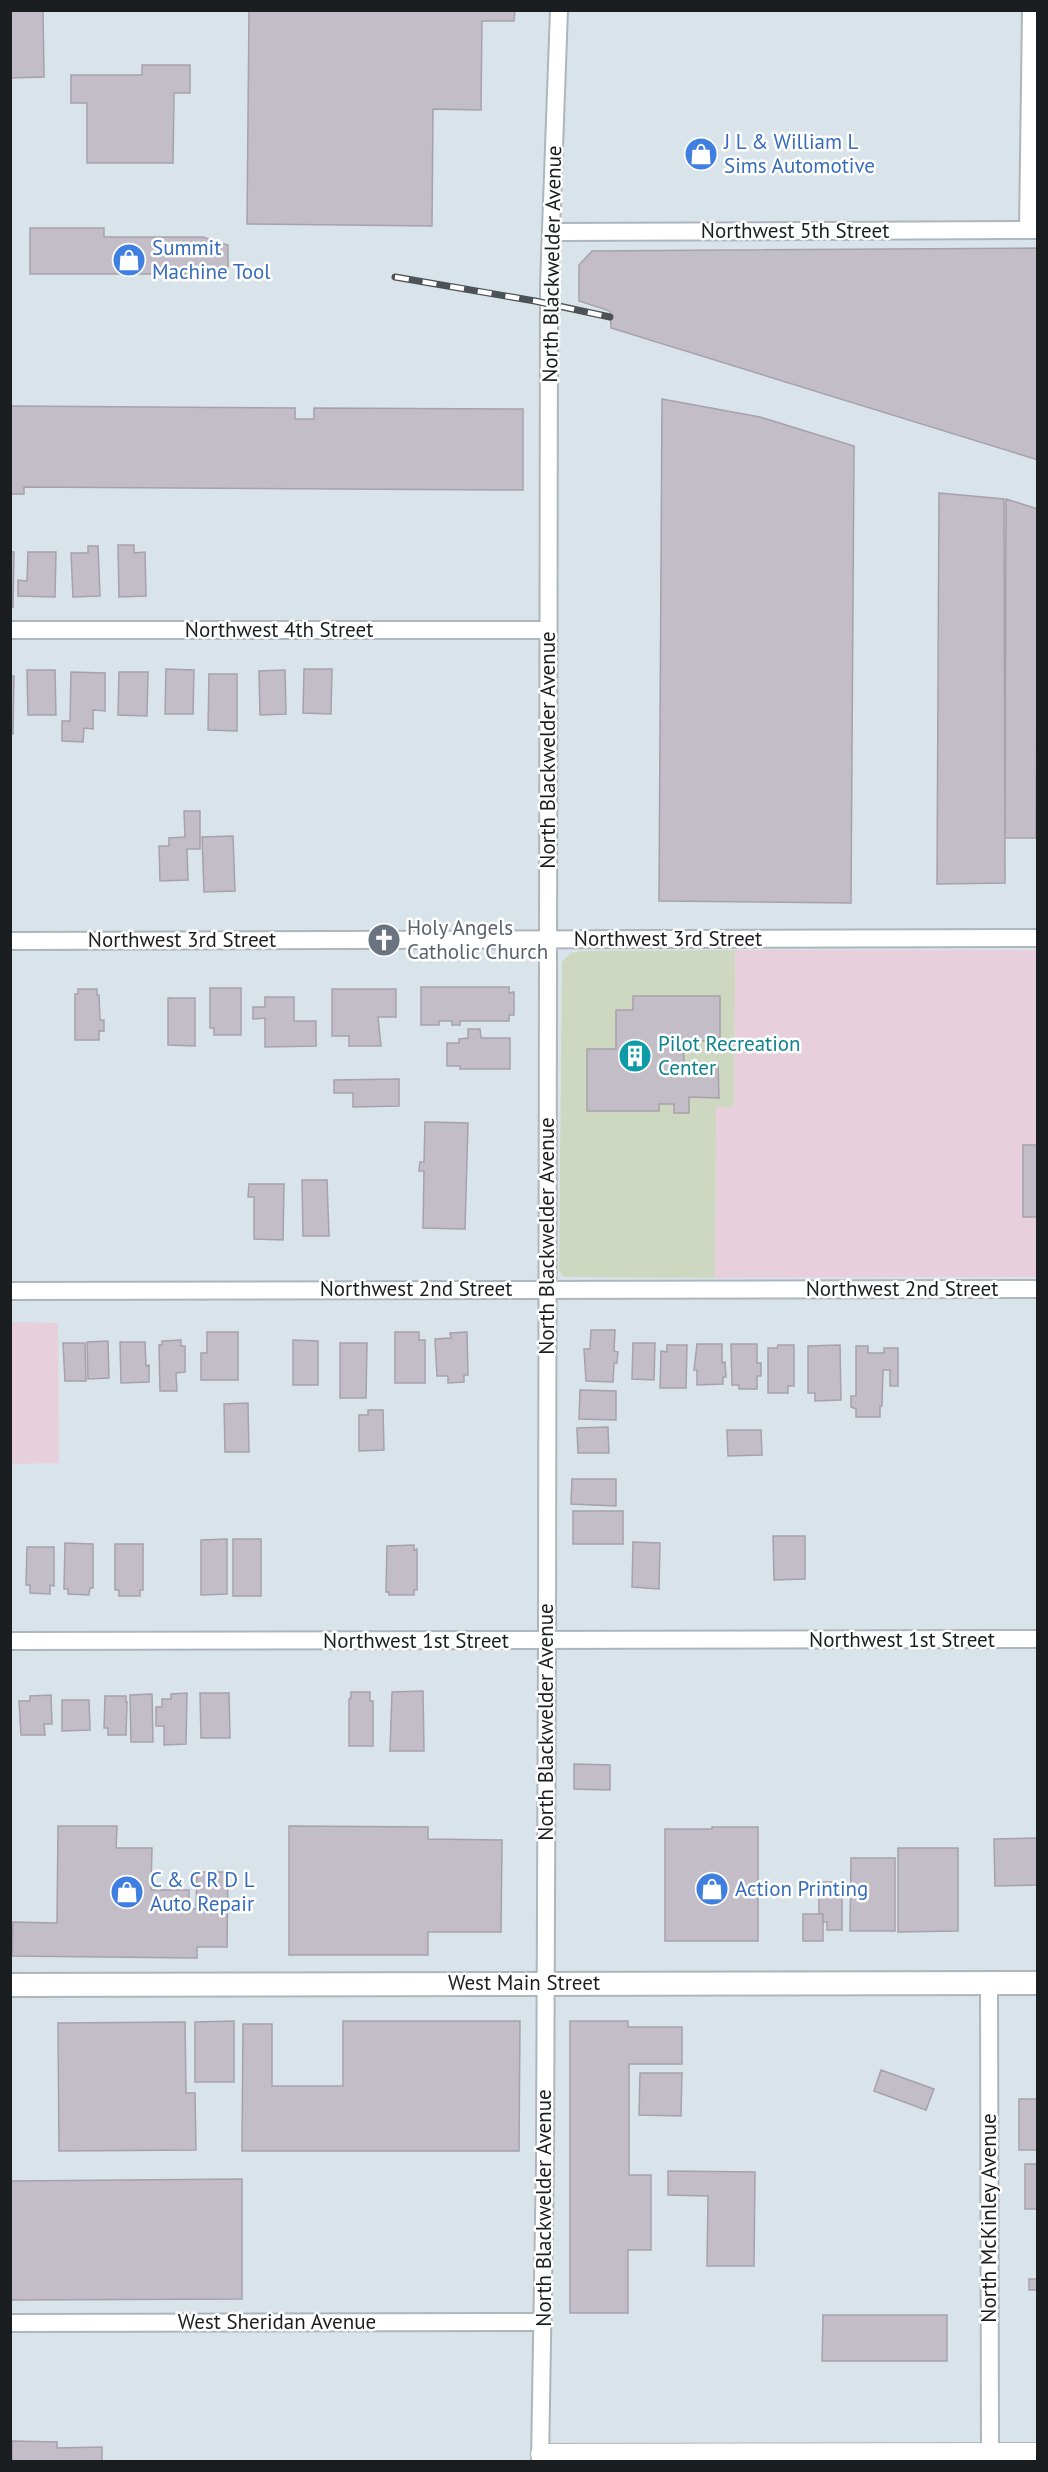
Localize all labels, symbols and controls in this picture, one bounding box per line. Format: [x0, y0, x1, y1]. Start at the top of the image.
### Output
place label: J L & William L Sims Automotive [723, 128, 875, 179]
shop icon: J L & William L Sims Automotive [683, 136, 719, 172]
street label: North Blackwelder Avenue [536, 145, 567, 383]
street label: Northwest 5th Street [701, 217, 889, 244]
place label: Summit Machine Tool [152, 234, 270, 285]
shop icon: Summit Machine Tool [111, 242, 147, 278]
street label: Northwest 4th Street [185, 616, 373, 643]
street label: North Blackwelder Avenue [534, 631, 561, 869]
place label: Holy Angels Catholic Church [407, 914, 548, 965]
church icon: Holy Angels Catholic Church [366, 922, 402, 958]
street label: Northwest 3rd Street [574, 925, 762, 952]
street label: Northwest 3rd Street [88, 926, 276, 953]
place label: Pilot Recreation Center [658, 1030, 801, 1081]
building icon: Pilot Recreation Center [617, 1038, 653, 1074]
street label: North Blackwelder Avenue [533, 1117, 560, 1355]
street label: Northwest 2nd Street [320, 1275, 512, 1302]
street label: Northwest 2nd Street [806, 1275, 998, 1302]
street label: North Blackwelder Avenue [532, 1603, 559, 1841]
street label: Northwest 1st Street [809, 1626, 995, 1653]
street label: Northwest 1st Street [323, 1627, 509, 1654]
place label: C & C R D L Auto Repair [150, 1866, 255, 1917]
shop icon: Action Printing [694, 1871, 730, 1907]
shop icon: C & C R D L Auto Repair [109, 1874, 145, 1910]
place label: Action Printing [735, 1875, 868, 1902]
street label: West Main Street [448, 1969, 600, 1996]
street label: North Blackwelder Avenue [530, 2089, 557, 2327]
street label: North McKinley Avenue [975, 2113, 1002, 2323]
street label: West Sheridan Avenue [178, 2308, 376, 2335]

